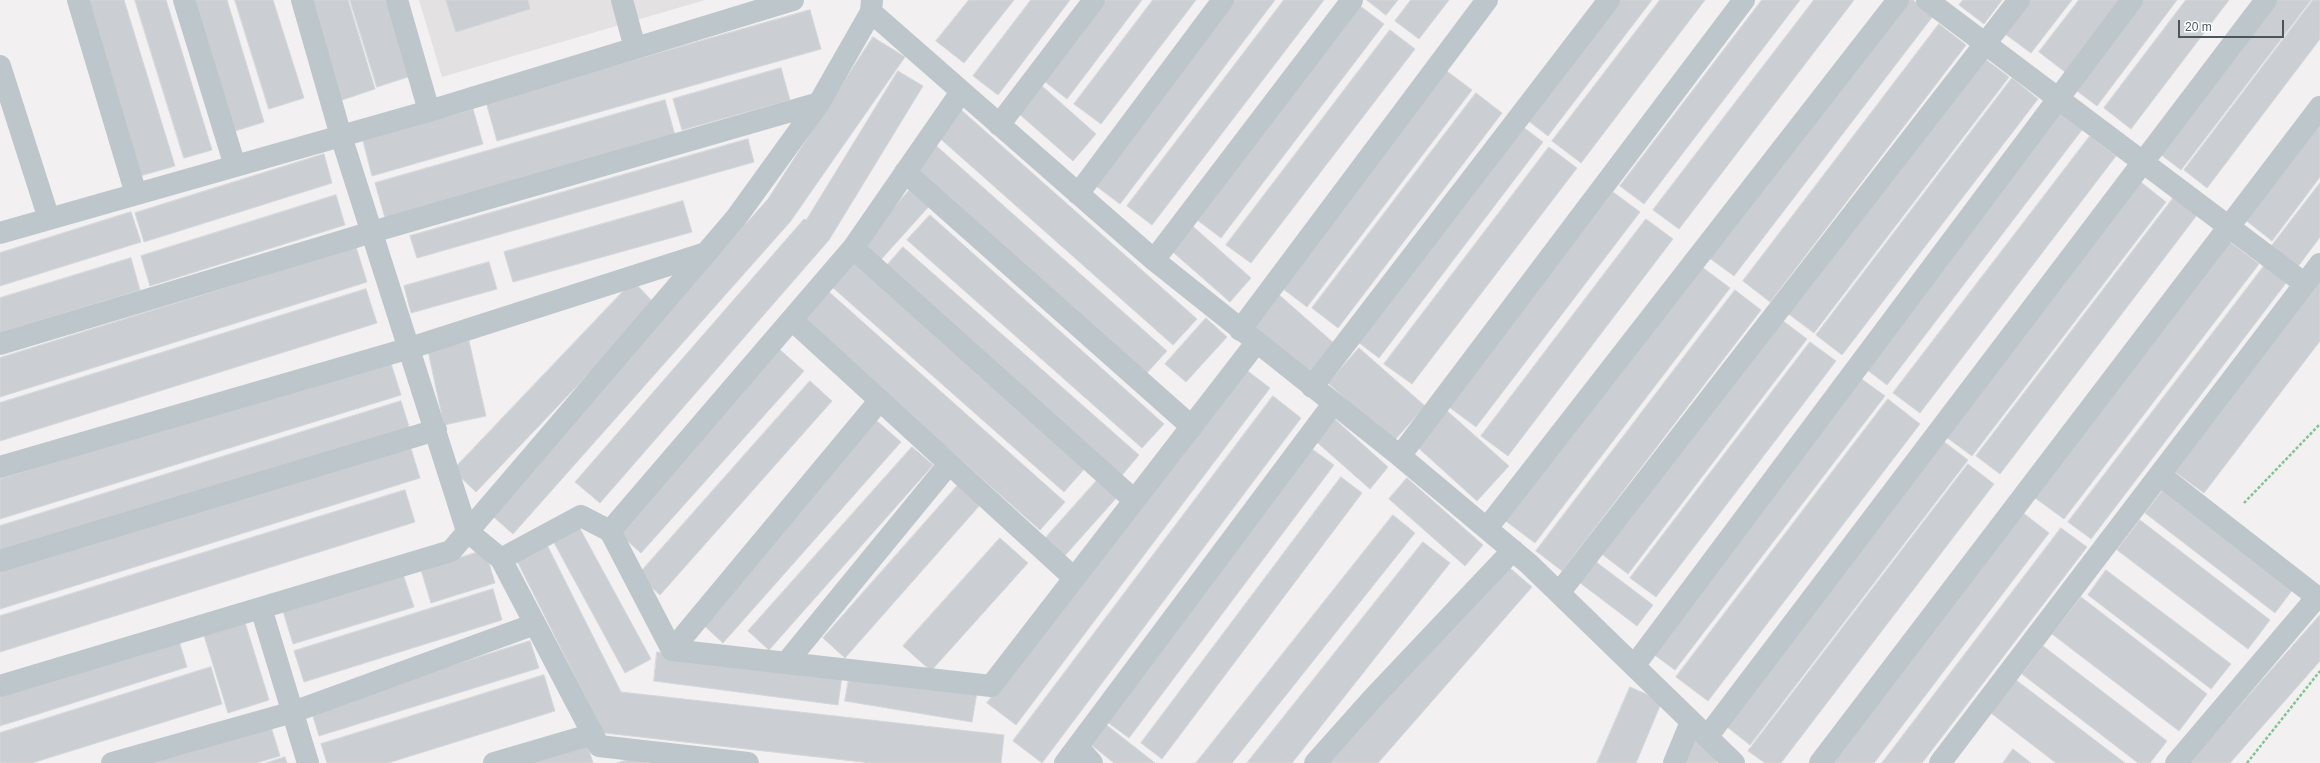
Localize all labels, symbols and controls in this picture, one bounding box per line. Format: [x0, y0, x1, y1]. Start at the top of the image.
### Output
scale bar [2180, 12, 2286, 38]
text: 20 m [2185, 20, 2212, 34]

